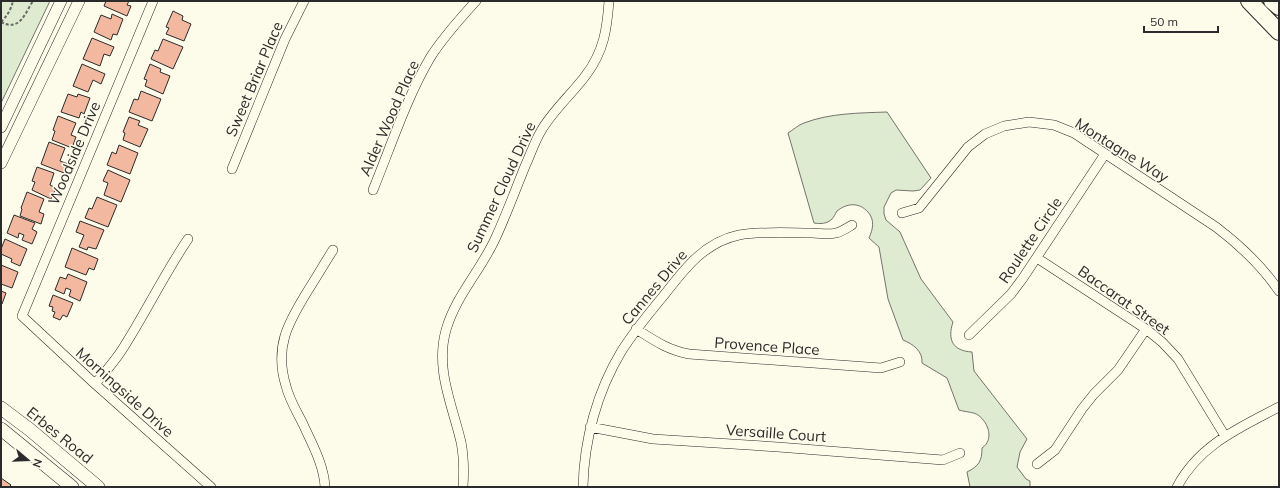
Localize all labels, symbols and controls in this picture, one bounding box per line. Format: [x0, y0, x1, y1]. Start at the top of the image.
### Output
scale bar [1144, 8, 1218, 34]
text: 50 m [1150, 14, 1178, 29]
street label: Sweet Briar Place [221, 19, 287, 139]
street label: Alder Wood Place [355, 57, 423, 179]
street label: Woodside Drive [44, 99, 104, 207]
street label: Montagne Way [1072, 114, 1172, 186]
street label: Summer Cloud Drive [462, 119, 540, 255]
street label: Roulette Circle [994, 193, 1066, 287]
street label: Cannes Drive [617, 246, 691, 328]
street label: Baccarat Street [1074, 261, 1174, 339]
street label: Provence Place [714, 333, 820, 359]
street label: Morningside Drive [72, 343, 178, 441]
street label: Erbes Road [23, 403, 97, 467]
street label: Versaille Court [725, 420, 827, 446]
north arrow [8, 440, 48, 480]
text: N [29, 457, 45, 469]

